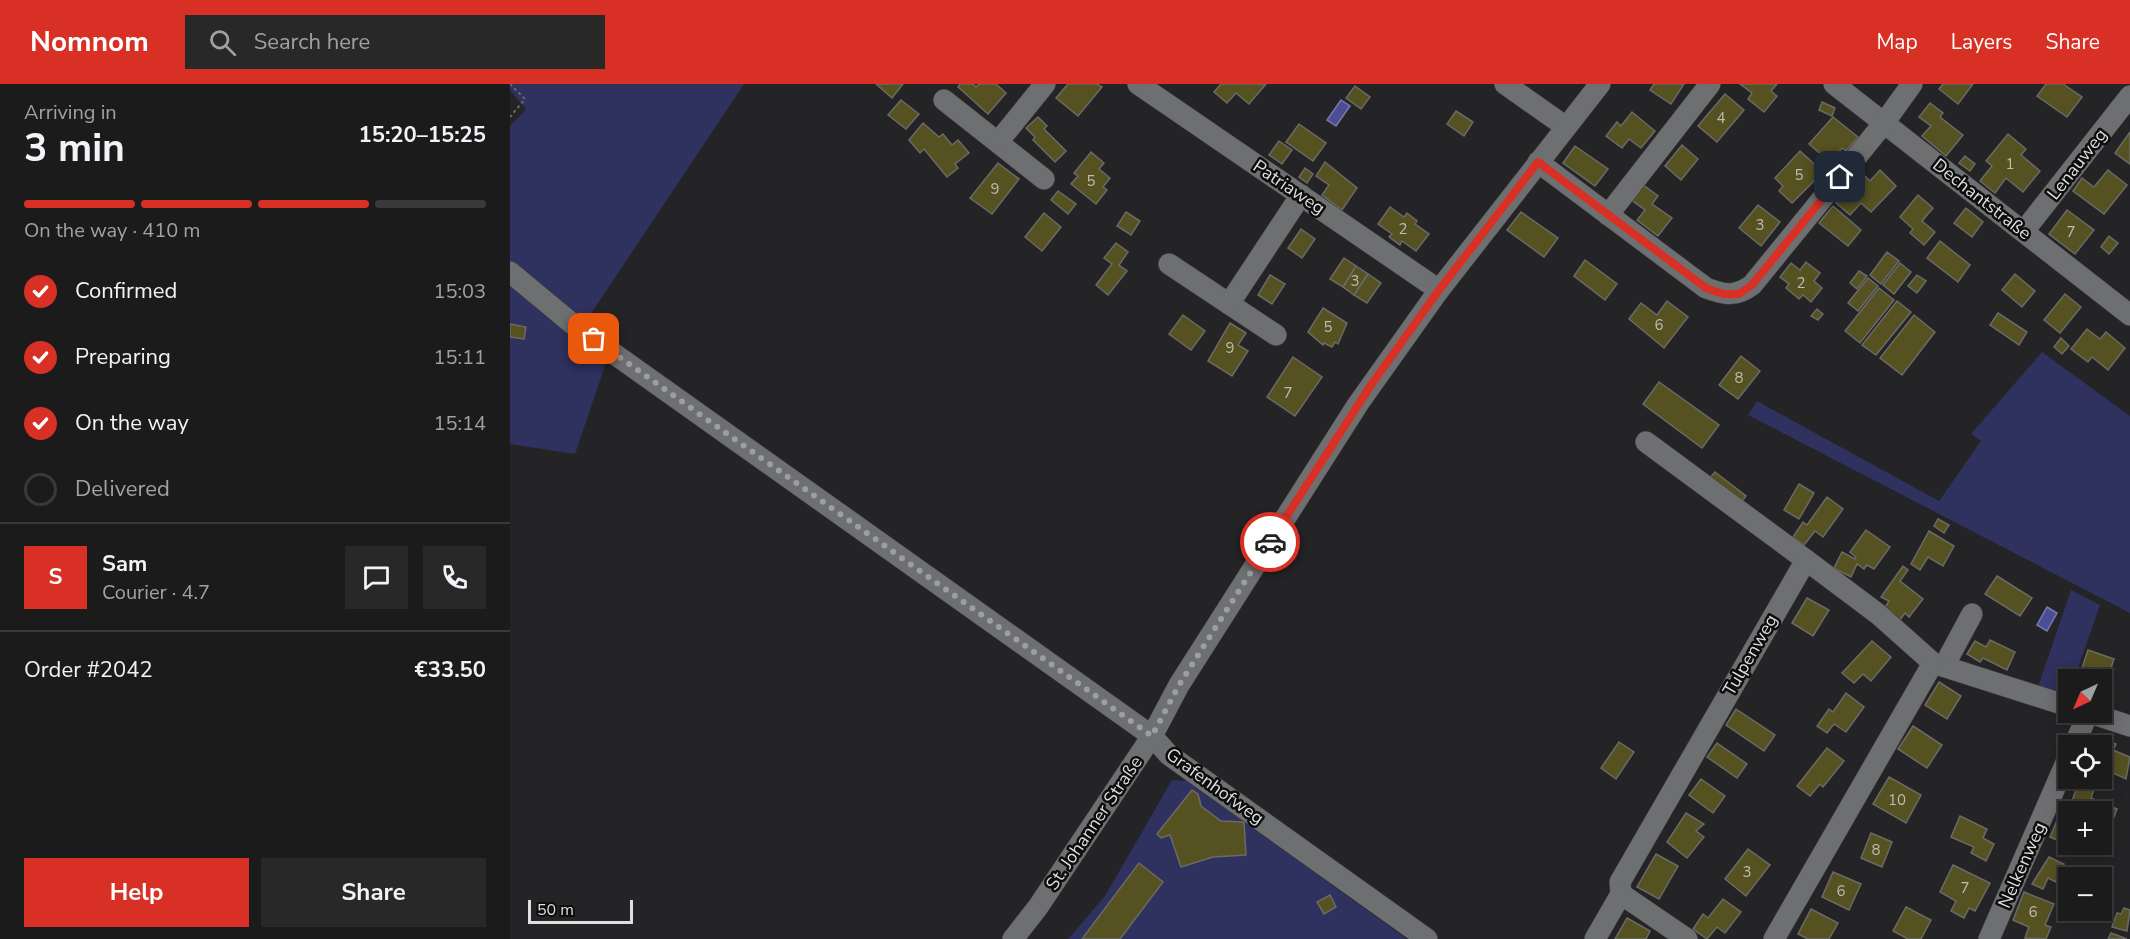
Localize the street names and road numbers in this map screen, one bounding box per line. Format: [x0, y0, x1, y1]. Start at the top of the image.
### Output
street label: Lenauweg [2042, 123, 2112, 205]
street label: Dechantstraße [1928, 153, 2036, 245]
street label: Patriaweg [1248, 154, 1330, 220]
street label: Tulpenweg [1717, 610, 1783, 700]
street label: Grafenhofweg [1161, 742, 1269, 830]
street label: St. Johanner Straße [1040, 751, 1148, 895]
street label: Nelkenweg [1992, 818, 2052, 912]

